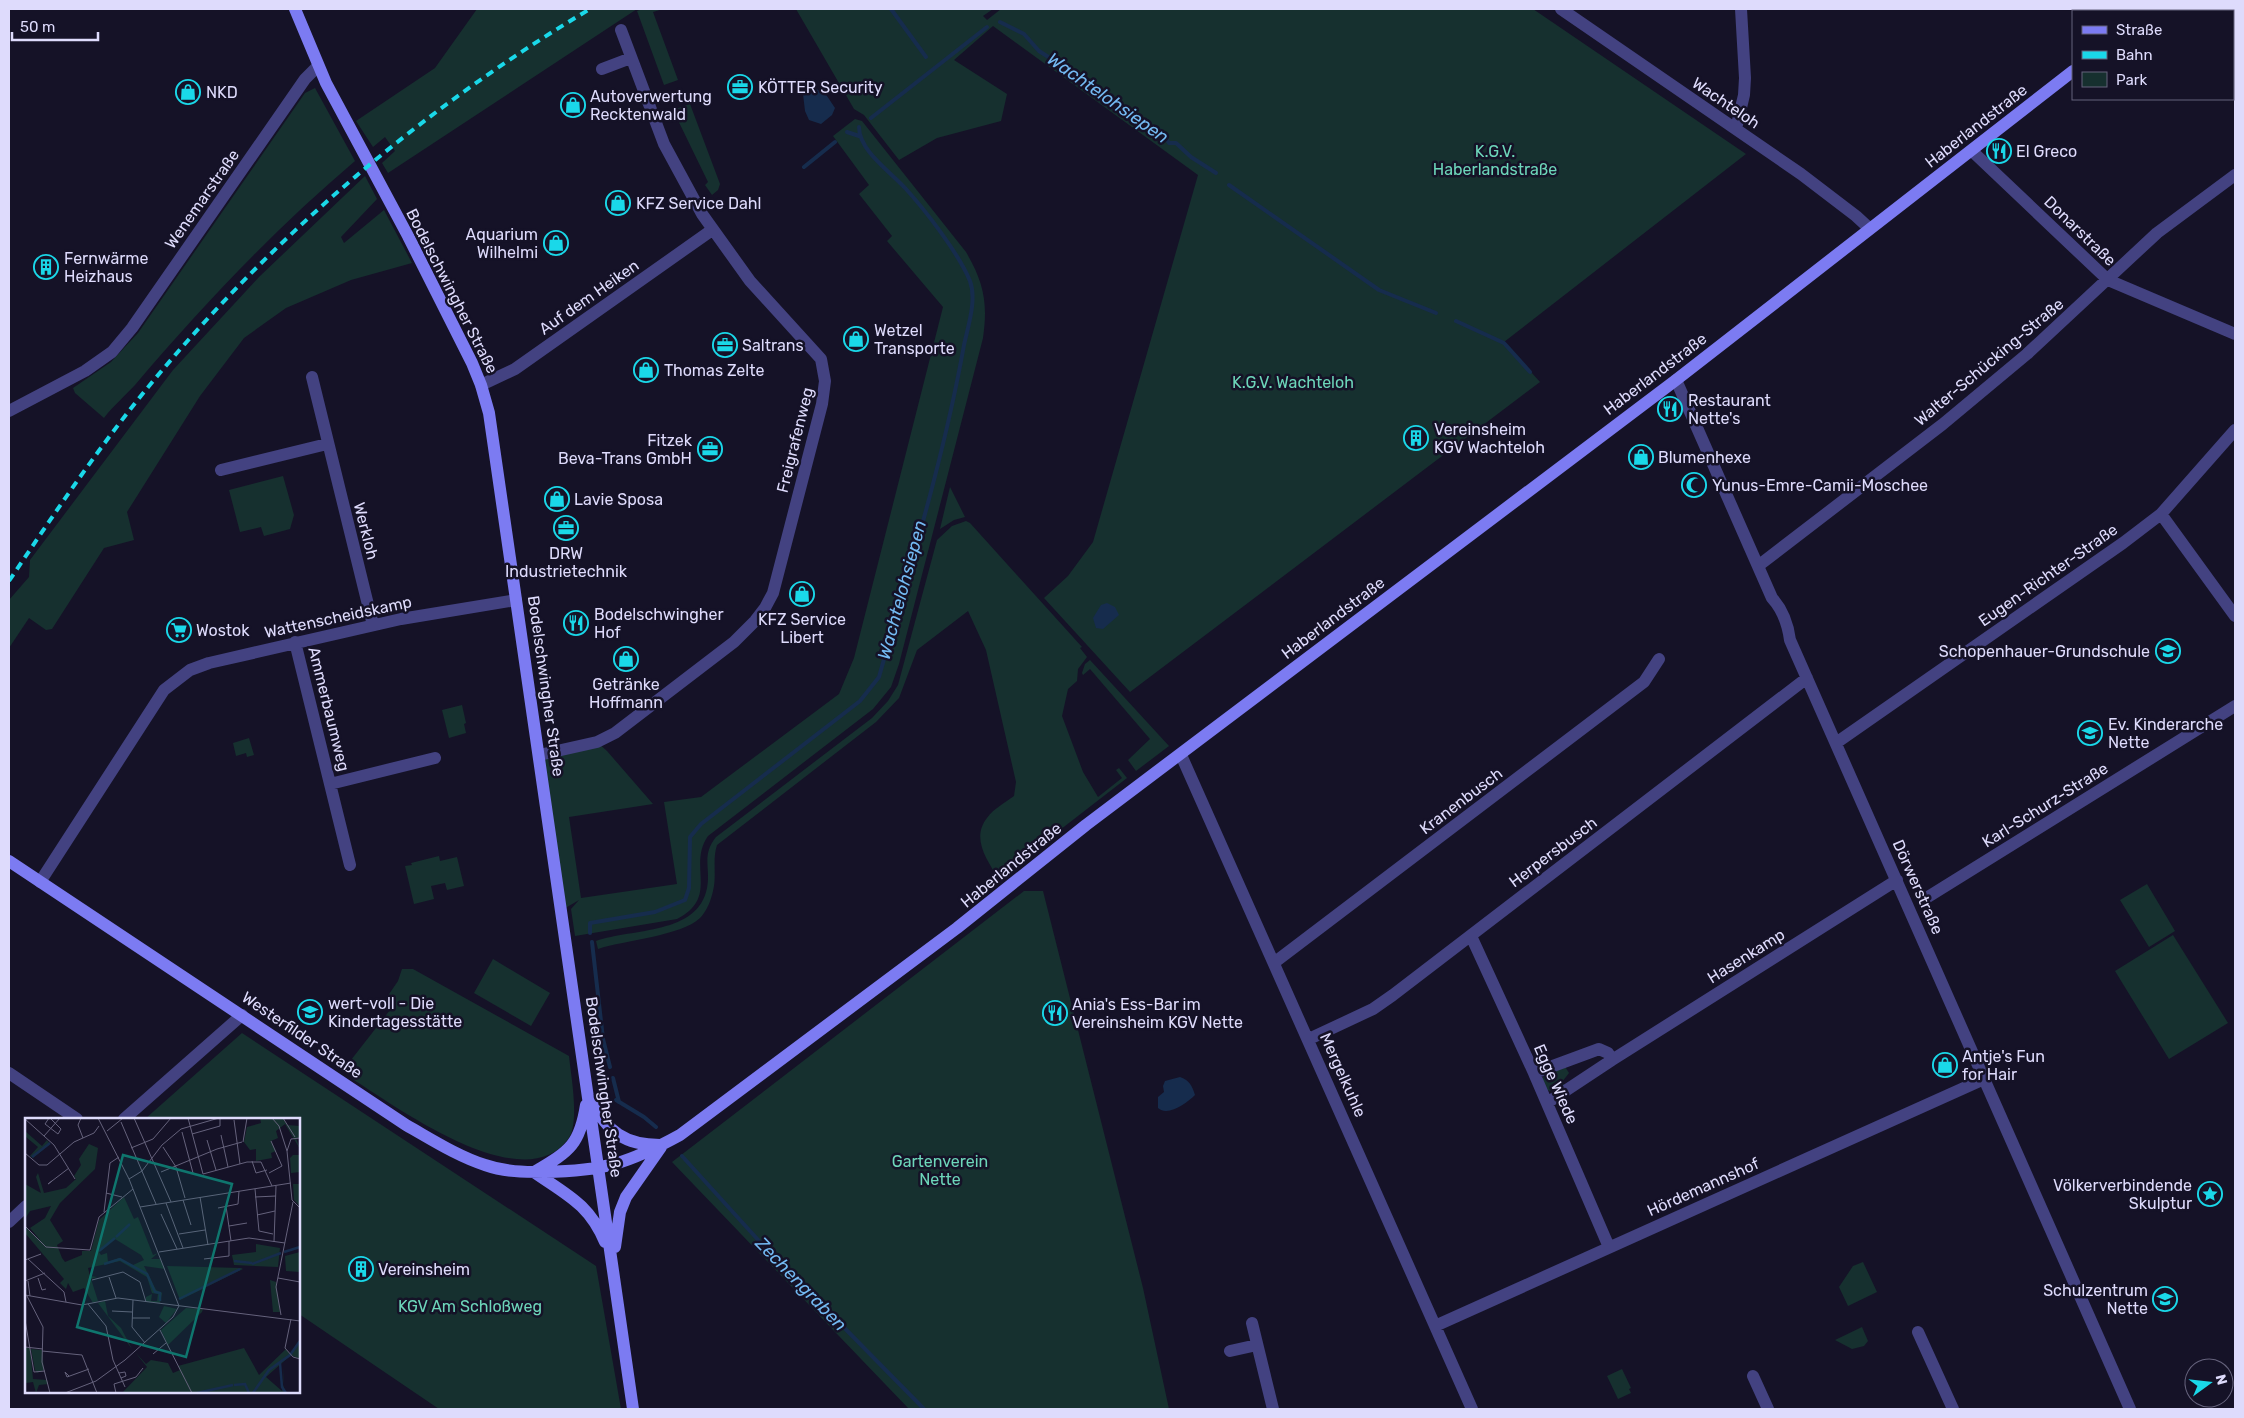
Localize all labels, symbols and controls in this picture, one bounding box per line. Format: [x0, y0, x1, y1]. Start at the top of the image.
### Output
scale bar [12, 10, 99, 42]
legend [2072, 10, 2234, 100]
text: 50 m [20, 18, 55, 36]
text: Straße [2116, 21, 2162, 39]
text: Bahn [2116, 46, 2153, 64]
water label: Wachtelohsiepen [1043, 48, 1173, 148]
text: Park [2116, 71, 2147, 89]
street label: Wachteloh [1688, 73, 1764, 133]
office icon: KÖTTER Security [727, 74, 753, 100]
place label: KÖTTER Security [758, 78, 883, 97]
shop icon: NKD [175, 79, 201, 105]
street label: Haberlandstraße [1921, 80, 2031, 172]
place label: NKD [206, 83, 238, 102]
place label: Autoverwertung Recktenwald [590, 87, 712, 124]
shop icon: Autoverwertung Recktenwald [560, 92, 586, 118]
restaurant icon: El Greco [1986, 138, 2012, 164]
park label: K.G.V. Haberlandstraße [1433, 142, 1557, 179]
place label: El Greco [2016, 142, 2077, 161]
street label: Wenemarstraße [161, 146, 243, 252]
shop icon: KFZ Service Dahl [605, 190, 631, 216]
street label: Donarstraße [2040, 192, 2120, 270]
place label: KFZ Service Dahl [636, 194, 761, 213]
street label: Bodelschwingher Straße [402, 205, 502, 377]
place label: Aquarium Wilhelmi [466, 225, 538, 262]
shop icon: Aquarium Wilhelmi [543, 230, 569, 256]
place label: Fernwärme Heizhaus [64, 249, 149, 286]
building icon: Fernwärme Heizhaus [33, 254, 59, 280]
street label: Auf dem Heiken [535, 256, 643, 338]
street label: Walter-Schücking-Straße [1911, 294, 2067, 430]
place label: Wetzel Transporte [874, 321, 955, 358]
shop icon: Wetzel Transporte [843, 326, 869, 352]
street label: Haberlandstraße [1600, 329, 1710, 419]
office icon: Saltrans [712, 332, 738, 358]
place label: Saltrans [742, 336, 804, 355]
shop icon: Thomas Zelte [633, 357, 659, 383]
place label: Thomas Zelte [664, 361, 764, 380]
park label: K.G.V. Wachteloh [1232, 373, 1354, 392]
street label: Freigrafenweg [773, 385, 817, 495]
place label: Restaurant Nette's [1688, 391, 1771, 428]
restaurant icon: Restaurant Nette's [1657, 396, 1683, 422]
place label: Vereinsheim KGV Wachteloh [1434, 420, 1545, 457]
building icon: Vereinsheim KGV Wachteloh [1403, 425, 1429, 451]
place label: Fitzek Beva-Trans GmbH [558, 431, 693, 468]
office icon: Fitzek Beva-Trans GmbH [697, 436, 723, 462]
shop icon: Blumenhexe [1628, 444, 1654, 470]
place label: Blumenhexe [1658, 448, 1751, 467]
mosque icon: Yunus-Emre-Camii-Moschee [1681, 472, 1707, 498]
place label: Yunus-Emre-Camii-Moschee [1712, 476, 1928, 495]
shop icon: Lavie Sposa [544, 486, 570, 512]
place label: Lavie Sposa [574, 490, 663, 509]
street label: Werkloh [350, 500, 382, 562]
office icon: DRW Industrietechnik [553, 515, 579, 541]
water label: Wachtelohsiepen [873, 518, 931, 662]
street label: Eugen-Richter-Straße [1975, 520, 2121, 630]
place label: DRW Industrietechnik [505, 544, 628, 581]
street label: Haberlandstraße [1278, 573, 1388, 663]
shop icon: KFZ Service Libert [789, 581, 815, 607]
street label: Wattenscheidskamp [263, 592, 413, 642]
street label: Bodelschwingher Straße [524, 594, 568, 778]
place label: Bodelschwingher Hof [594, 605, 724, 642]
restaurant icon: Bodelschwingher Hof [563, 610, 589, 636]
place label: KFZ Service Libert [758, 610, 846, 647]
supermarket icon: Wostok [166, 617, 192, 643]
place label: Wostok [196, 621, 250, 640]
school or university icon: Schopenhauer-Grundschule [2155, 638, 2181, 664]
place label: Schopenhauer-Grundschule [1939, 642, 2150, 661]
street label: Ammerbaumweg [304, 645, 354, 773]
shop icon: Getränke Hoffmann [613, 646, 639, 672]
place label: Getränke Hoffmann [589, 675, 663, 712]
place label: Ev. Kinderarche Nette [2108, 715, 2223, 752]
school or university icon: Ev. Kinderarche Nette [2077, 720, 2103, 746]
street label: Karl-Schurz-Straße [1979, 759, 2111, 851]
street label: Kranenbusch [1416, 764, 1506, 838]
street label: Herpersbusch [1505, 813, 1601, 891]
street label: Haberlandstraße [957, 818, 1065, 912]
street label: Dörwerstraße [1889, 837, 1947, 937]
street label: Hasenkamp [1704, 925, 1788, 987]
street label: Westerfilder Straße [238, 988, 366, 1082]
place label: wert-voll - Die Kindertagesstätte [328, 994, 462, 1031]
street label: Bodelschwingher Straße [582, 995, 626, 1179]
place label: Ania's Ess-Bar im Vereinsheim KGV Nette [1072, 995, 1243, 1032]
school or university icon: wert-voll - Die Kindertagesstätte [297, 999, 323, 1025]
restaurant icon: Ania's Ess-Bar im Vereinsheim KGV Nette [1042, 1000, 1068, 1026]
street label: Mergelkuhle [1316, 1030, 1370, 1120]
street label: Egge Wiede [1530, 1041, 1582, 1127]
place label: Antje's Fun for Hair [1962, 1047, 2045, 1084]
shop icon: Antje's Fun for Hair [1932, 1052, 1958, 1078]
inset map [25, 1118, 300, 1393]
park label: Gartenverein Nette [892, 1152, 988, 1189]
street label: Hördemannshof [1644, 1153, 1763, 1220]
place label: Völkerverbindende Skulptur [2053, 1176, 2192, 1213]
place icon: Völkerverbindende Skulptur [2197, 1181, 2223, 1207]
water label: Zechengraben [750, 1232, 851, 1336]
building icon: Vereinsheim [348, 1256, 374, 1282]
place label: Vereinsheim [378, 1260, 470, 1279]
place label: Schulzentrum Nette [2043, 1281, 2148, 1318]
school or university icon: Schulzentrum Nette [2152, 1286, 2178, 1312]
park label: KGV Am Schloßweg [398, 1297, 542, 1316]
north arrow [2184, 1358, 2234, 1408]
text: N [2212, 1373, 2231, 1387]

